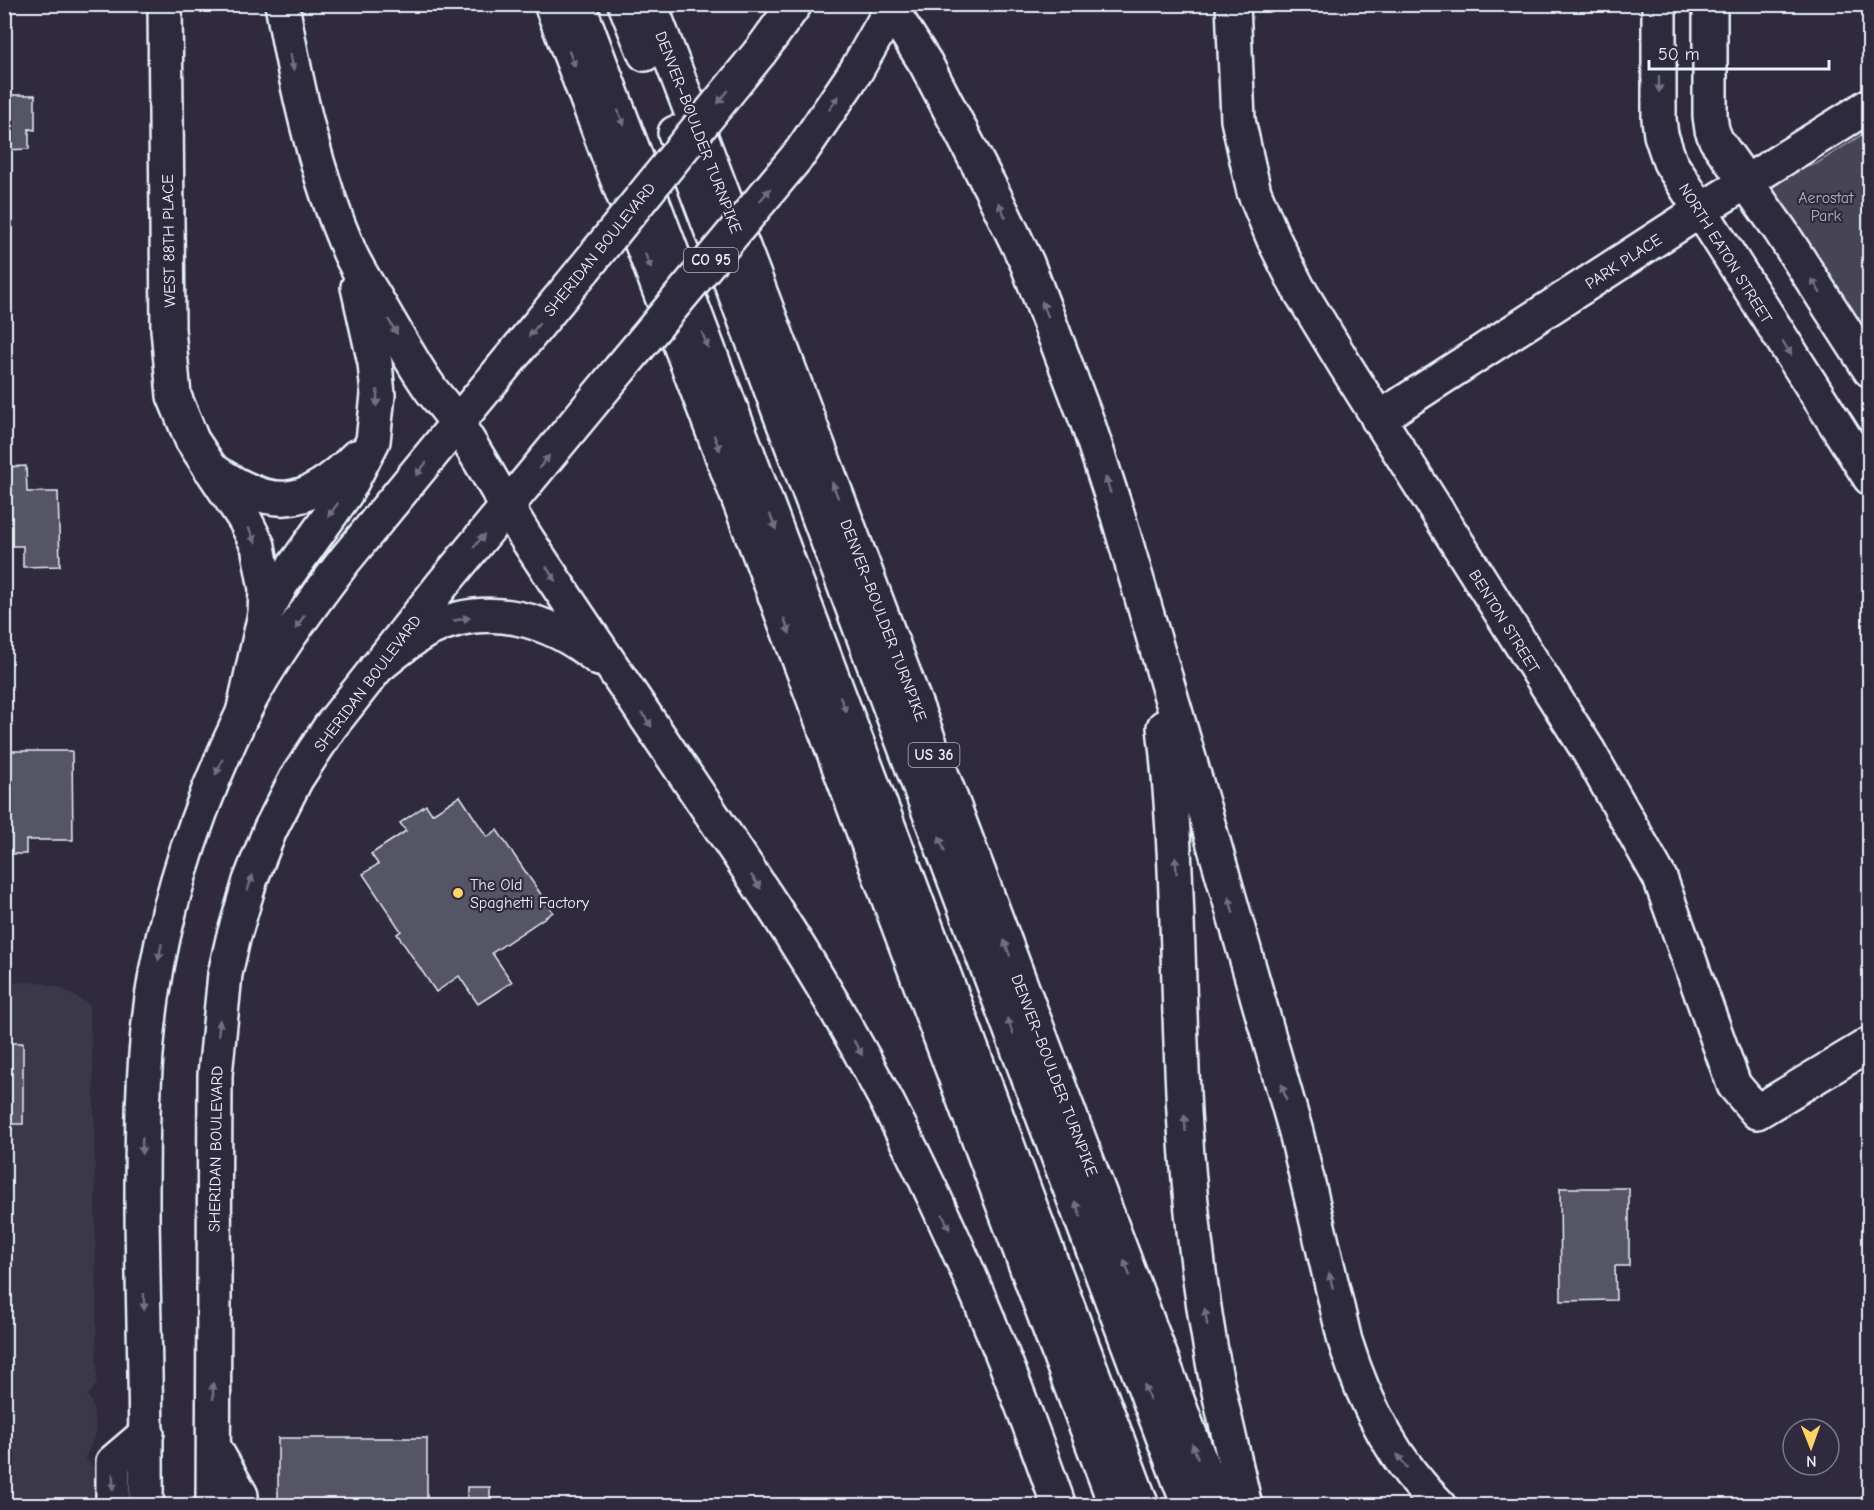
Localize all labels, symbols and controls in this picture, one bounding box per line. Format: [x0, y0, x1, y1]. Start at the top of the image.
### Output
street label: DENVER–BOULDER TURNPIKE [651, 29, 745, 236]
scale bar [1649, 33, 1829, 71]
text: 50 m [1658, 44, 1700, 65]
one-way arrow [567, 50, 577, 68]
one-way arrow [288, 53, 297, 72]
one-way arrow [1654, 74, 1664, 93]
one-way arrow [717, 89, 730, 104]
one-way arrow [828, 96, 840, 112]
one-way arrow [617, 109, 626, 127]
street label: WEST 88TH PLACE [159, 174, 179, 308]
street label: SHERIDAN BOULEVARD [540, 179, 659, 320]
street label: NORTH EATON STREET [1675, 180, 1776, 327]
one-way arrow [758, 188, 771, 203]
park label: Aerostat Park [1798, 189, 1854, 225]
one-way arrow [997, 202, 1006, 219]
street label: PARK PLACE [1582, 230, 1665, 293]
road number: CO 95 [684, 248, 738, 272]
one-way arrow [644, 252, 654, 270]
one-way arrow [1810, 277, 1821, 294]
one-way arrow [1040, 300, 1050, 318]
one-way arrow [387, 319, 398, 335]
one-way arrow [527, 322, 540, 338]
one-way arrow [700, 331, 710, 349]
one-way arrow [1781, 340, 1792, 356]
one-way arrow [372, 389, 382, 408]
one-way arrow [713, 435, 723, 453]
one-way arrow [537, 455, 550, 470]
one-way arrow [415, 461, 427, 476]
one-way arrow [1103, 476, 1112, 494]
one-way arrow [830, 481, 840, 499]
one-way arrow [328, 503, 340, 518]
one-way arrow [769, 513, 779, 531]
street label: DENVER–BOULDER TURNPIKE [836, 517, 930, 724]
one-way arrow [248, 527, 257, 544]
one-way arrow [473, 533, 486, 549]
one-way arrow [545, 566, 556, 583]
street label: BENTON STREET [1465, 567, 1543, 677]
street label: SHERIDAN BOULEVARD [311, 612, 425, 755]
one-way arrow [294, 613, 306, 629]
one-way arrow [453, 614, 472, 623]
one-way arrow [782, 617, 792, 635]
one-way arrow [838, 696, 848, 714]
one-way arrow [641, 712, 652, 728]
road number: US 36 [908, 743, 960, 767]
one-way arrow [214, 758, 224, 776]
one-way arrow [936, 835, 946, 853]
one-way arrow [1171, 856, 1180, 875]
one-way arrow [750, 873, 762, 889]
one-way arrow [245, 874, 255, 892]
place label: The Old Spaghetti Factory [470, 876, 590, 912]
marker: The Old Spaghetti Factory [451, 886, 465, 900]
one-way arrow [1226, 895, 1235, 913]
one-way arrow [1002, 939, 1011, 957]
one-way arrow [155, 943, 164, 962]
street label: DENVER–BOULDER TURNPIKE [1007, 972, 1101, 1179]
one-way arrow [1005, 1017, 1015, 1035]
one-way arrow [214, 1018, 224, 1037]
one-way arrow [853, 1040, 864, 1056]
street label: SHERIDAN BOULEVARD [206, 1066, 226, 1232]
one-way arrow [1279, 1083, 1288, 1101]
one-way arrow [1180, 1113, 1190, 1132]
one-way arrow [138, 1137, 147, 1156]
one-way arrow [1073, 1200, 1083, 1218]
one-way arrow [942, 1213, 951, 1230]
one-way arrow [1122, 1259, 1132, 1277]
one-way arrow [1325, 1272, 1335, 1291]
one-way arrow [139, 1293, 148, 1312]
one-way arrow [1201, 1307, 1210, 1326]
one-way arrow [209, 1381, 218, 1400]
one-way arrow [1141, 1383, 1151, 1401]
north arrow [1781, 1417, 1841, 1477]
one-way arrow [1190, 1442, 1200, 1460]
text: N [1806, 1452, 1817, 1470]
one-way arrow [1396, 1453, 1408, 1469]
one-way arrow [108, 1473, 118, 1492]

